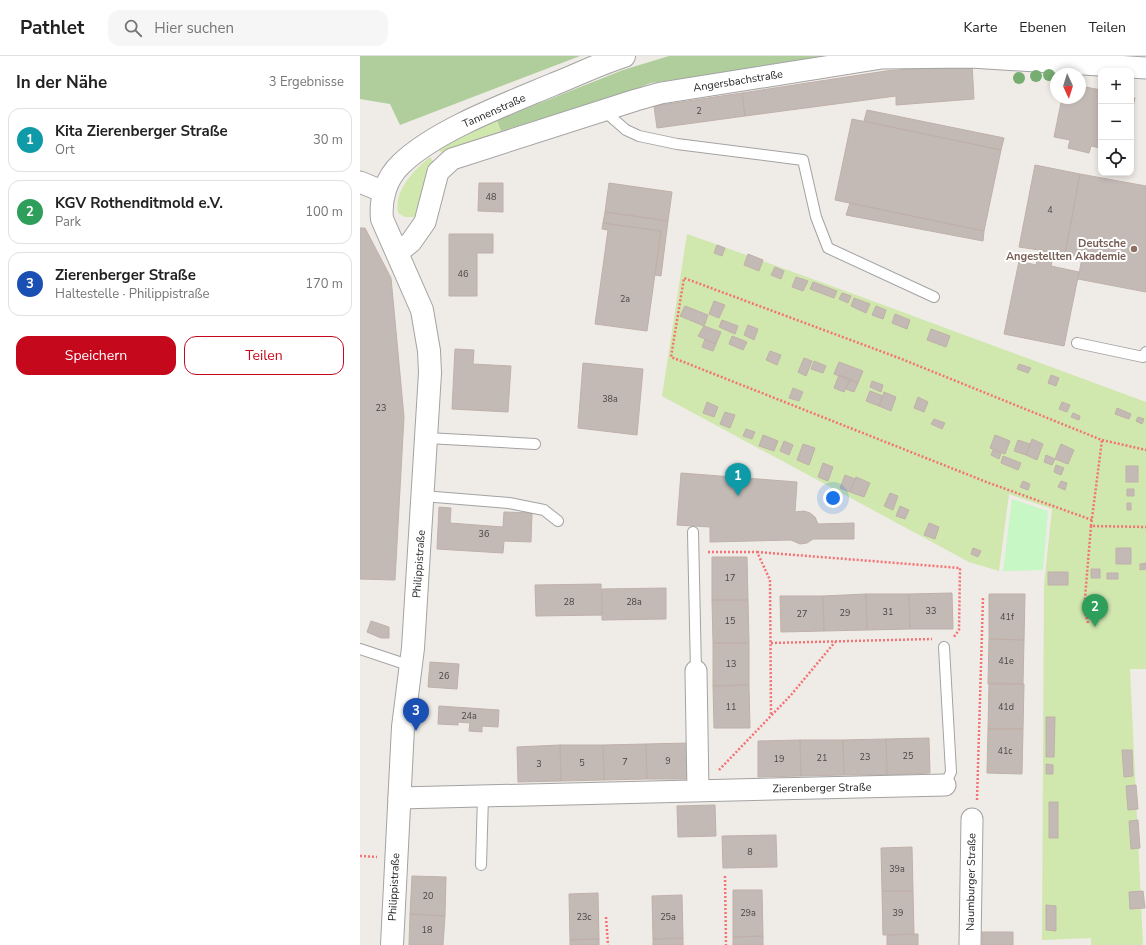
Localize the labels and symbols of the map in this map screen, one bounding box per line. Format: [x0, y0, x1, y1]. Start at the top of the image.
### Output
street label: Angersbachstraße [692, 66, 784, 96]
north arrow [1050, 68, 1086, 104]
street label: Tannenstraße [460, 90, 528, 132]
house number: 2 [696, 105, 702, 117]
house number: 48 [486, 191, 496, 203]
house number: 4 [1047, 204, 1053, 216]
place label: Deutsche Angestellten Akademie [1006, 236, 1126, 264]
marker: Deutsche Angestellten Akademie [1129, 244, 1139, 254]
house number: 46 [458, 268, 468, 280]
house number: 2a [620, 293, 630, 305]
house number: 38a [602, 393, 618, 405]
house number: 23 [376, 402, 386, 414]
pin: 1 [725, 463, 751, 496]
your location [823, 488, 843, 508]
house number: 36 [479, 528, 489, 540]
street label: Philippistraße [409, 529, 429, 599]
house number: 17 [725, 572, 735, 584]
pin: 2 [1082, 594, 1108, 627]
house number: 28 [564, 596, 574, 608]
house number: 28a [626, 596, 642, 608]
house number: 33 [926, 605, 936, 617]
house number: 31 [883, 606, 893, 618]
house number: 29 [840, 607, 850, 619]
house number: 27 [797, 608, 807, 620]
house number: 41f [1000, 611, 1015, 623]
house number: 15 [725, 615, 735, 627]
house number: 41e [998, 655, 1014, 667]
house number: 13 [726, 658, 736, 670]
house number: 26 [439, 670, 449, 682]
pin: 3 [403, 698, 429, 731]
house number: 11 [726, 701, 736, 713]
house number: 41d [998, 701, 1014, 713]
house number: 24a [461, 710, 477, 722]
house number: 41c [998, 745, 1012, 757]
house number: 25 [903, 750, 913, 762]
house number: 23 [860, 751, 870, 763]
house number: 21 [817, 752, 827, 764]
house number: 19 [774, 753, 784, 765]
house number: 9 [665, 755, 671, 767]
house number: 7 [622, 756, 628, 768]
house number: 5 [579, 757, 585, 769]
house number: 3 [536, 758, 542, 770]
street label: Zierenberger Straße [772, 780, 872, 796]
street label: Naumburger Straße [963, 833, 979, 931]
house number: 8 [747, 846, 753, 858]
street label: Philippistraße [385, 852, 403, 922]
house number: 39a [889, 863, 905, 875]
house number: 20 [423, 890, 433, 902]
house number: 29a [740, 907, 756, 919]
house number: 39 [893, 907, 903, 919]
house number: 23c [577, 911, 591, 923]
house number: 25a [660, 911, 676, 923]
house number: 18 [422, 924, 432, 936]

